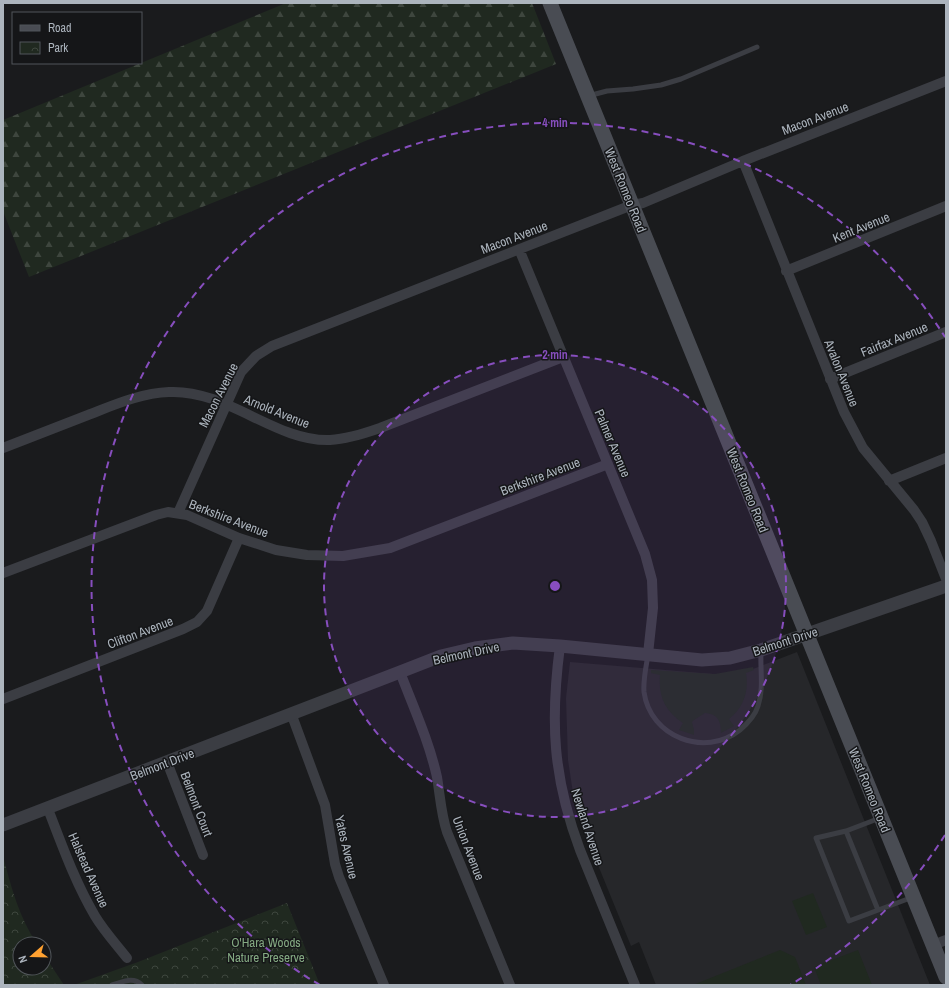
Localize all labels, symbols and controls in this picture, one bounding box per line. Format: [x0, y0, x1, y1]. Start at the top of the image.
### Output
legend [12, 12, 142, 64]
text: Road [48, 20, 72, 36]
text: Park [48, 40, 68, 56]
street label: Macon Avenue [779, 98, 851, 139]
text: 4 min [542, 115, 568, 131]
street label: West Romeo Road [601, 145, 650, 235]
street label: Kent Avenue [830, 208, 892, 247]
street label: Macon Avenue [478, 217, 550, 258]
street label: Fairfax Avenue [858, 318, 930, 361]
street label: Avalon Avenue [820, 336, 863, 409]
text: 2 min [542, 347, 568, 363]
street label: Macon Avenue [195, 360, 242, 430]
street label: Arnold Avenue [241, 390, 312, 432]
street label: Palmer Avenue [591, 407, 634, 480]
street label: West Romeo Road [723, 445, 772, 535]
street label: Berkshire Avenue [498, 453, 582, 499]
street label: Berkshire Avenue [187, 495, 271, 541]
centre of rings [548, 579, 562, 593]
street label: Clifton Avenue [105, 612, 176, 653]
street label: Belmont Drive [750, 623, 820, 660]
street label: Belmont Drive [431, 638, 501, 669]
street label: Belmont Drive [128, 744, 197, 785]
street label: West Romeo Road [845, 745, 894, 835]
street label: Belmont Court [176, 769, 217, 839]
street label: Newland Avenue [567, 787, 608, 868]
street label: Yates Avenue [331, 814, 362, 881]
street label: Union Avenue [449, 814, 488, 882]
street label: Halstead Avenue [64, 830, 113, 910]
park label: O'Hara Woods Nature Preserve [227, 934, 305, 966]
north arrow [12, 936, 52, 976]
text: N [15, 954, 30, 965]

